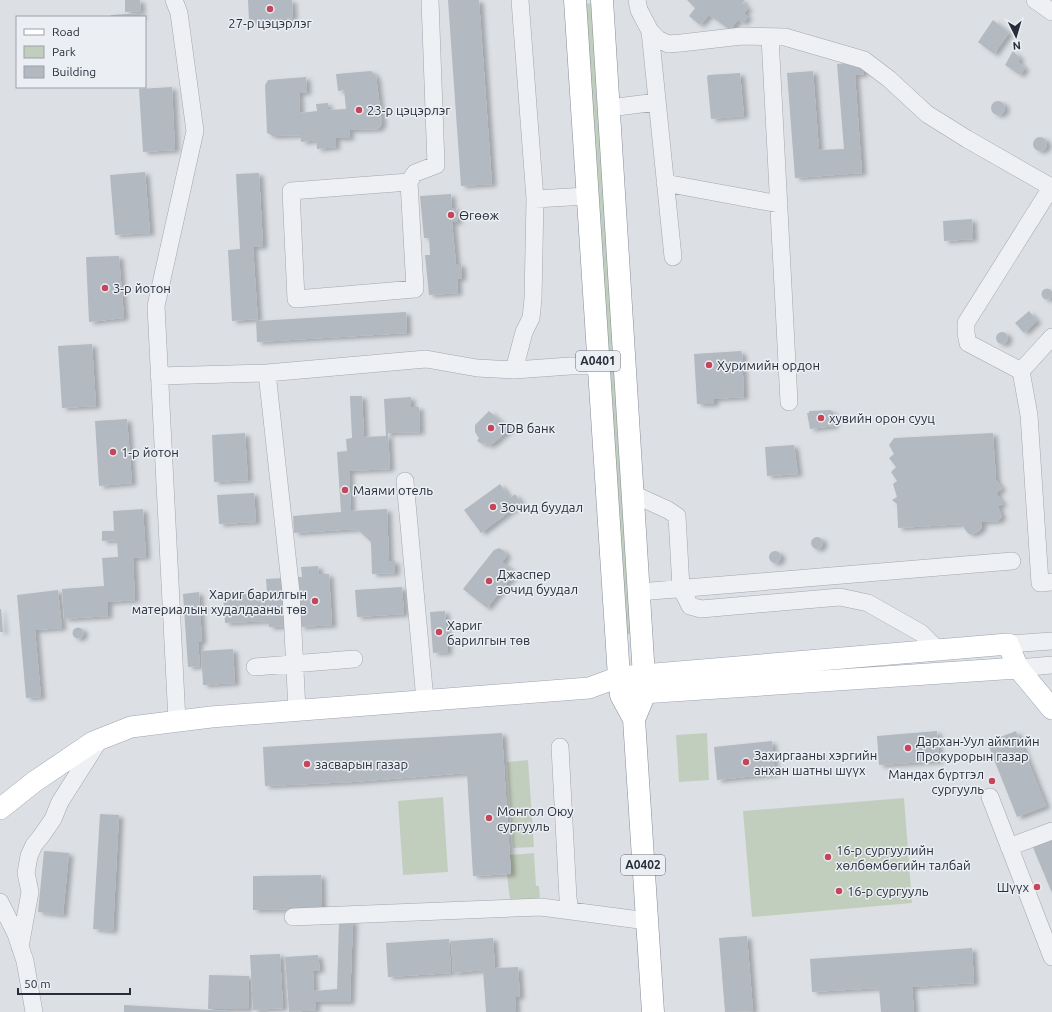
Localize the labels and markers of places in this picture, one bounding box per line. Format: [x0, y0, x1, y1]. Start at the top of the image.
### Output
marker: 27-р цэцэрлэг [265, 4, 275, 14]
place label: 27-р цэцэрлэг [228, 16, 312, 30]
place label: 23-р цэцэрлэг [367, 103, 451, 117]
marker: 23-р цэцэрлэг [354, 105, 364, 115]
place label: Өгөөж [459, 208, 499, 222]
marker: Өгөөж [446, 210, 456, 220]
place label: 3-р йотон [113, 281, 171, 295]
marker: 3-р йотон [100, 283, 110, 293]
place label: Хуримийн ордон [717, 358, 820, 372]
marker: Хуримийн ордон [704, 360, 714, 370]
place label: хувийн орон сууц [829, 411, 935, 425]
marker: хувийн орон сууц [816, 413, 826, 423]
place label: TDB банк [499, 421, 556, 435]
marker: TDB банк [486, 423, 496, 433]
place label: 1-р йотон [121, 445, 179, 459]
marker: 1-р йотон [108, 447, 118, 457]
place label: Маями отель [353, 483, 433, 497]
marker: Маями отель [340, 485, 350, 495]
place label: Зочид буудал [501, 500, 583, 514]
marker: Зочид буудал [488, 502, 498, 512]
place label: Джаспер зочид буудал [497, 567, 578, 596]
marker: Джаспер зочид буудал [484, 576, 494, 586]
place label: Хариг барилгын материалын худалдааны төв [132, 587, 307, 616]
marker: Хариг барилгын материалын худалдааны төв [310, 596, 320, 606]
place label: Хариг барилгын төв [447, 618, 530, 647]
marker: Хариг барилгын төв [434, 627, 444, 637]
place label: Дархан-Уул аймгийн Прокурорын газар [916, 734, 1039, 763]
marker: Дархан-Уул аймгийн Прокурорын газар [903, 743, 913, 753]
place label: Захиргааны хэргийн анхан шатны шүүх [754, 748, 877, 777]
place label: засварын газар [315, 757, 408, 771]
marker: Захиргааны хэргийн анхан шатны шүүх [741, 757, 751, 767]
marker: засварын газар [302, 759, 312, 769]
place label: Мандах бүртгэл сургууль [888, 767, 984, 796]
marker: Мандах бүртгэл сургууль [987, 776, 997, 786]
place label: Монгол Оюу сургууль [497, 804, 574, 833]
marker: Монгол Оюу сургууль [484, 813, 494, 823]
place label: 16-р сургуулийн хөлбөмбөгийн талбай [836, 843, 971, 872]
marker: 16-р сургуулийн хөлбөмбөгийн талбай [823, 852, 833, 862]
place label: Шүүх [997, 880, 1029, 894]
marker: Шүүх [1032, 882, 1042, 892]
place label: 16-р сургууль [847, 884, 929, 898]
marker: 16-р сургууль [834, 886, 844, 896]

